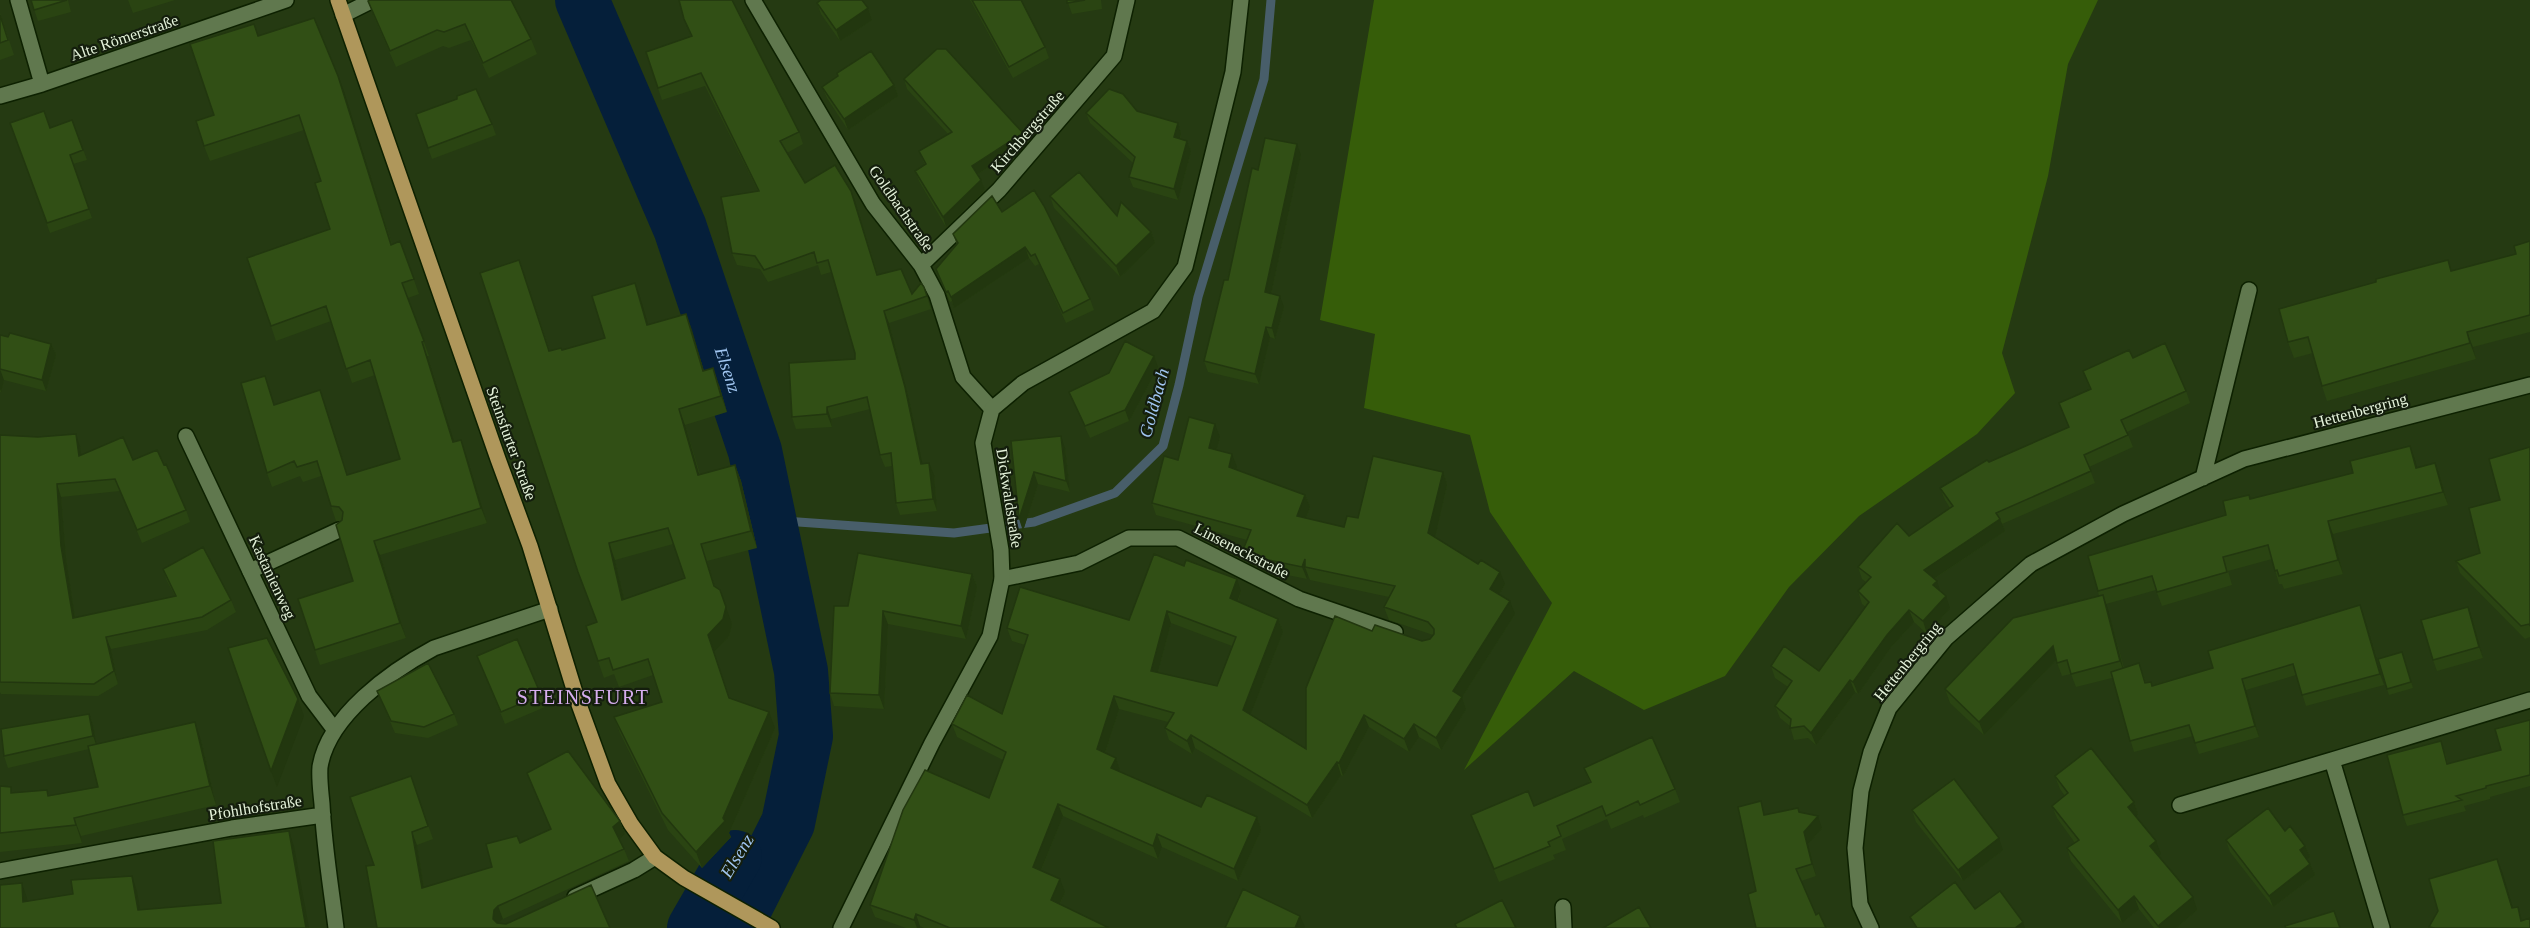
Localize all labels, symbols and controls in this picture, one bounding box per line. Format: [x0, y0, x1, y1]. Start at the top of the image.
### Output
street label: Alte Römerstraße [68, 11, 180, 64]
street label: Kirchbergstraße [987, 87, 1068, 176]
street label: Goldbachstraße [866, 162, 937, 254]
water label: Elsenz [710, 344, 745, 395]
water label: Goldbach [1135, 366, 1173, 440]
street label: Steinsfurter Straße [483, 384, 540, 502]
street label: Hettenbergring [2311, 390, 2409, 432]
street label: Dickwaldstraße [993, 447, 1026, 549]
street label: Linseneckstraße [1192, 519, 1292, 582]
street label: Kastanienweg [245, 533, 299, 622]
street label: Hettenbergring [1870, 618, 1945, 705]
district label: STEINSFURT [517, 686, 649, 708]
street label: Pfohlhofstraße [207, 792, 303, 823]
water label: Elsenz [716, 831, 758, 882]

